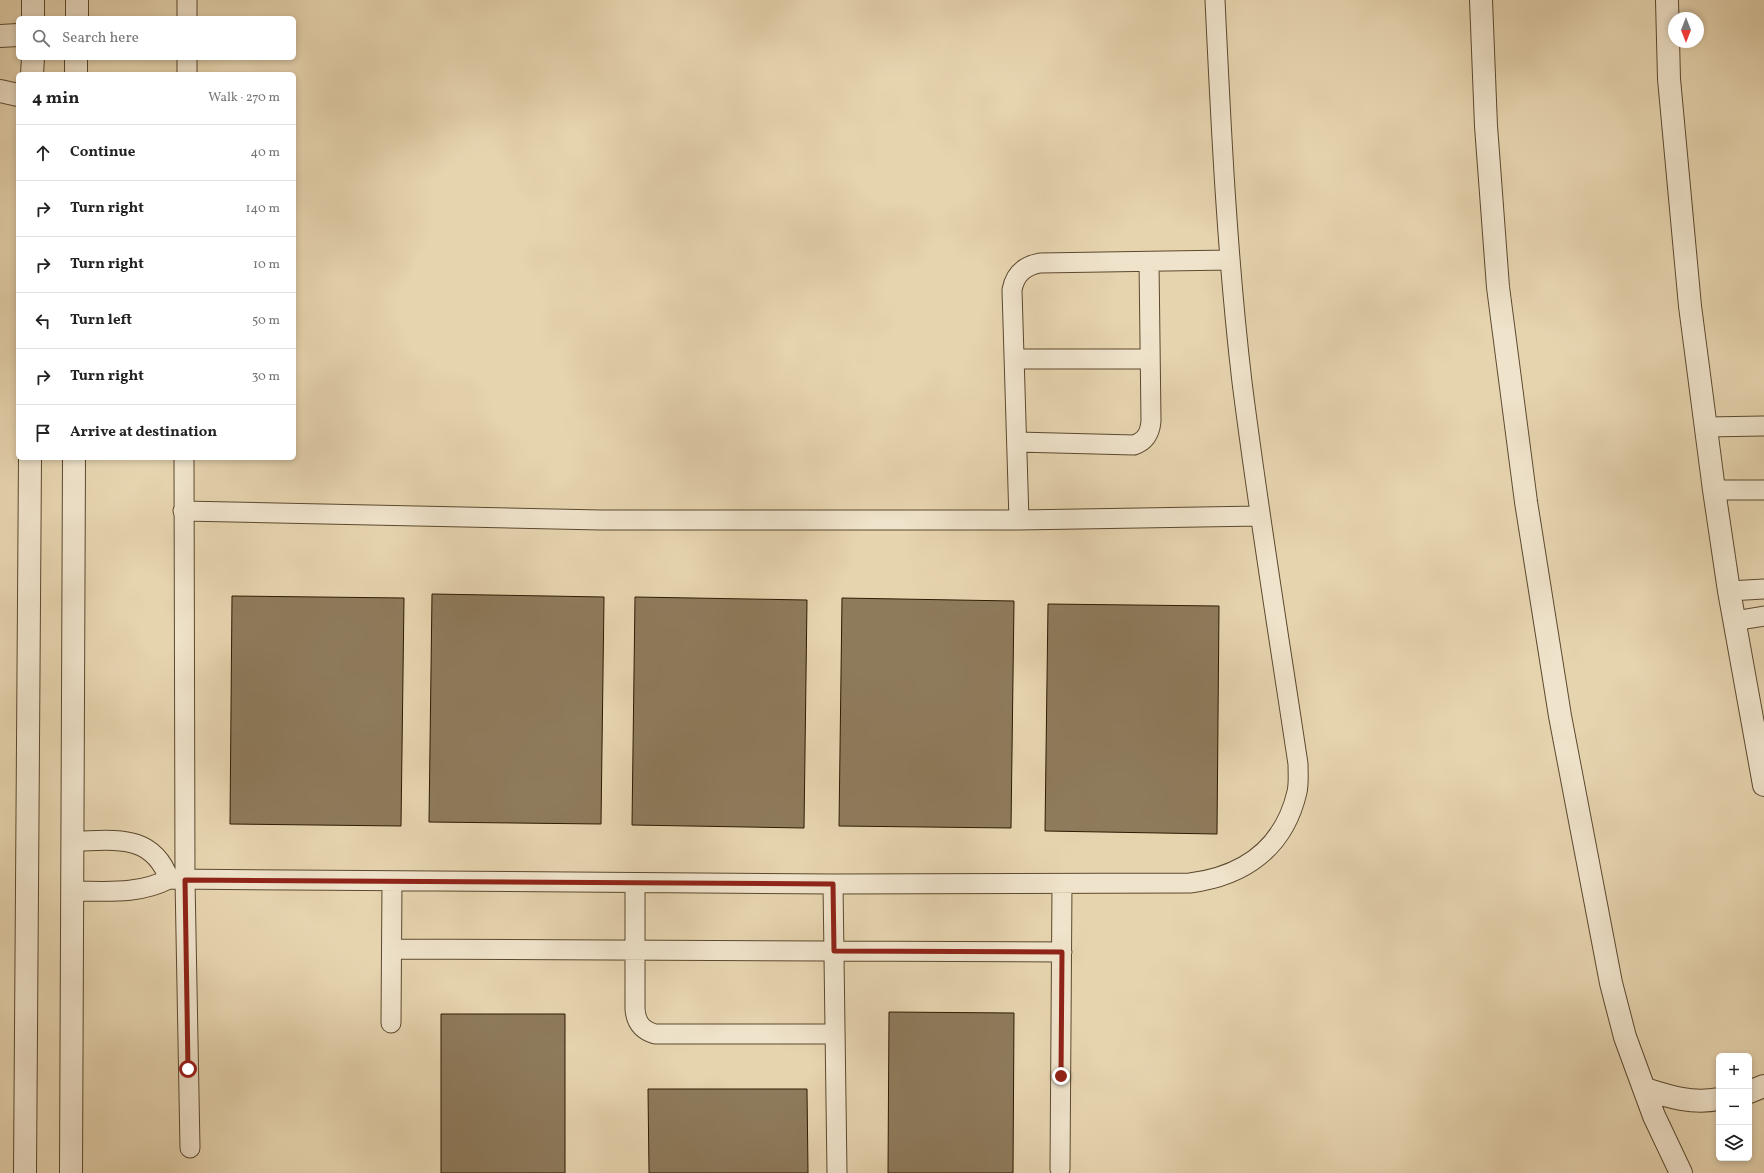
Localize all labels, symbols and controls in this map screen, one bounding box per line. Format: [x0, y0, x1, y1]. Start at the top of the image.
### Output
north arrow [1668, 12, 1704, 48]
search box [16, 16, 296, 60]
icon: search [30, 27, 52, 49]
text: Search here [62, 28, 139, 49]
text: 4 min [32, 87, 79, 110]
text: Walk · 270 m [208, 89, 280, 107]
icon: ahead [32, 142, 54, 164]
text: Continue [70, 142, 135, 163]
text: 40 m [251, 144, 280, 162]
icon: right [32, 198, 54, 220]
text: Turn right [70, 198, 144, 219]
text: 140 m [246, 200, 280, 218]
icon: right [32, 254, 54, 276]
text: Turn right [70, 254, 144, 275]
text: 10 m [253, 256, 280, 274]
icon: left [32, 310, 54, 332]
text: Turn left [70, 310, 132, 331]
text: 50 m [252, 312, 280, 330]
icon: right [32, 366, 54, 388]
text: Turn right [70, 366, 144, 387]
text: 30 m [252, 368, 280, 386]
icon: arrive [32, 422, 54, 444]
text: Arrive at destination [70, 422, 217, 443]
map controls [1716, 1053, 1752, 1161]
button: + [1716, 1053, 1752, 1089]
route start [179, 1060, 197, 1078]
route end [1052, 1067, 1070, 1085]
button: − [1716, 1089, 1752, 1125]
button: layers [1716, 1125, 1752, 1161]

